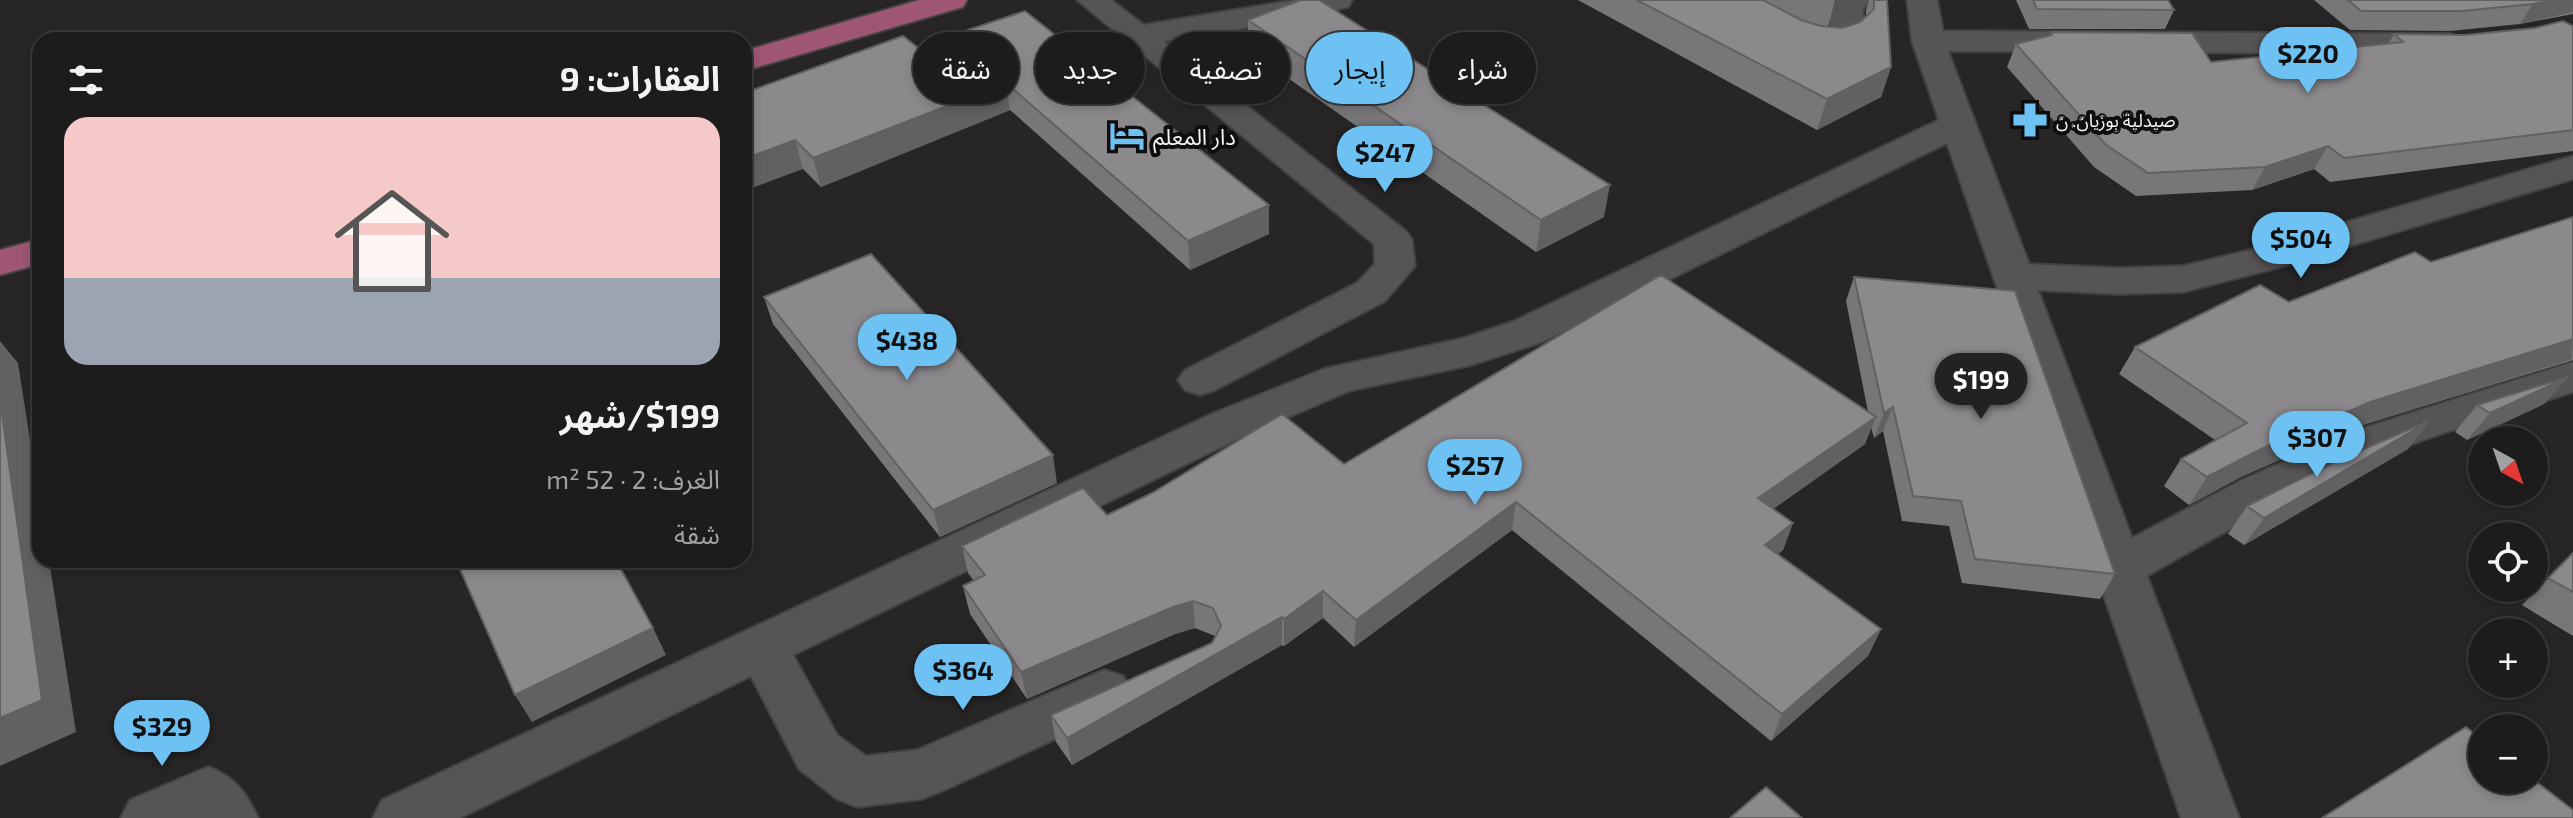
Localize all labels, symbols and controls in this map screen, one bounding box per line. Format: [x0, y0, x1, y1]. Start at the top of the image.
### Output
pin: $220 [2261, 27, 2355, 95]
chip: شقة [913, 32, 1019, 104]
chip: جديد [1035, 32, 1145, 104]
chip: تصفية [1161, 32, 1290, 104]
chip: إيجار [1306, 32, 1413, 104]
chip: شراء [1429, 32, 1536, 104]
text: $220 [2277, 37, 2339, 68]
text: العقارات: 9 [560, 57, 720, 98]
icon: filters [64, 58, 108, 102]
pharmacy icon: صيدلية بوزيان. ن [2011, 101, 2049, 139]
place label: صيدلية بوزيان. ن [2056, 109, 2176, 132]
hotel icon: دار المعلم [1108, 117, 1146, 155]
place label: دار المعلم [1153, 123, 1236, 154]
pin: $247 [1338, 126, 1432, 194]
text: $247 [1355, 136, 1415, 167]
icon: home [320, 169, 464, 313]
pin: $504 [2254, 212, 2348, 280]
text: $504 [2270, 222, 2332, 253]
pin: $438 [860, 314, 954, 382]
text: $438 [876, 324, 938, 355]
pin: $199 [1934, 353, 2028, 421]
text: $199 [1953, 363, 2010, 394]
text: $199/شهر [560, 394, 720, 435]
pin: $307 [2270, 411, 2364, 479]
text: $307 [2287, 421, 2347, 452]
north arrow [2468, 426, 2548, 506]
map controls [2468, 426, 2548, 794]
pin: $257 [1428, 439, 1522, 507]
text: $257 [1446, 449, 1504, 480]
text: الغرف: 2 · 52 m² [546, 463, 720, 494]
text: شقة [674, 518, 720, 549]
button: locate [2468, 522, 2548, 602]
button: + [2468, 618, 2548, 698]
pin: $364 [916, 644, 1010, 712]
text: $364 [932, 654, 994, 685]
pin: $329 [115, 700, 209, 768]
text: $329 [132, 710, 192, 741]
button: − [2468, 714, 2548, 794]

